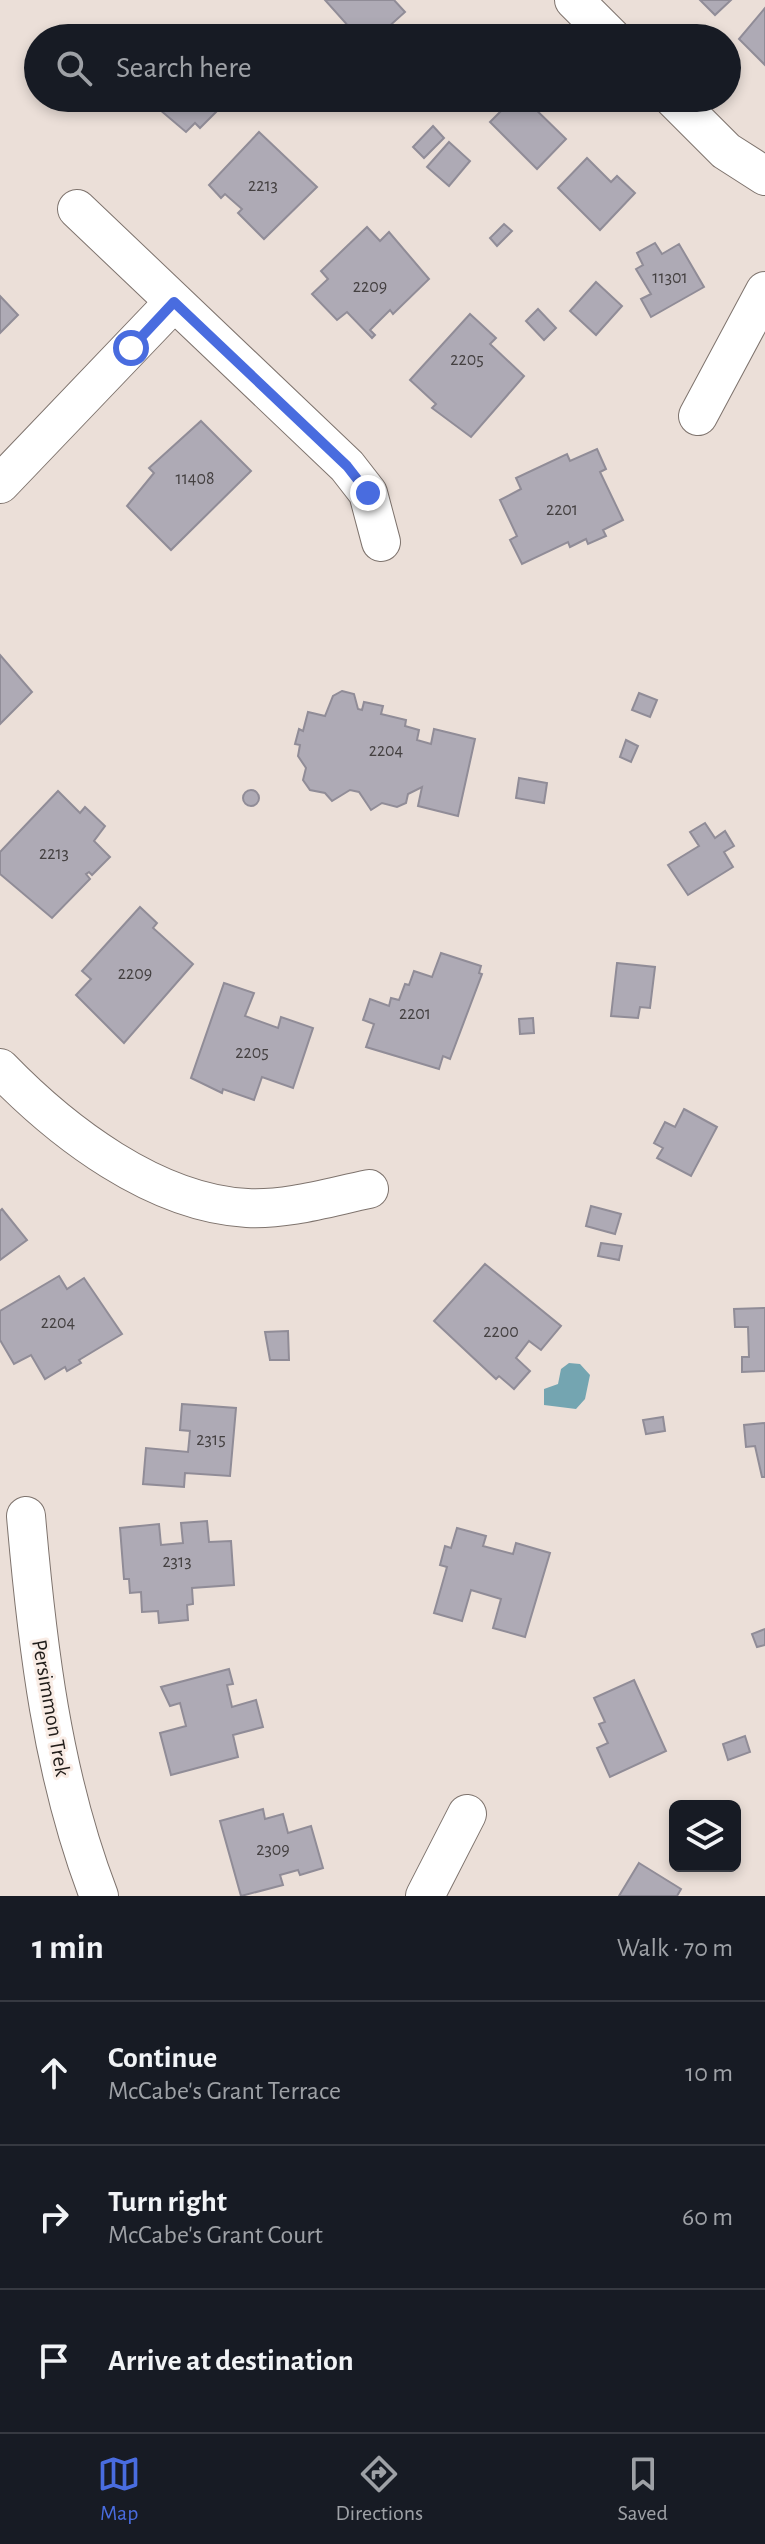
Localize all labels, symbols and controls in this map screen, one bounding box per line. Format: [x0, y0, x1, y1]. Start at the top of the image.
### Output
search box [24, 24, 741, 112]
icon: search [52, 46, 96, 90]
text: Search here [116, 53, 252, 83]
house number: 2213 [248, 177, 278, 195]
house number: 11301 [652, 269, 688, 287]
house number: 2209 [353, 278, 387, 296]
route start [113, 330, 149, 366]
house number: 2205 [450, 351, 484, 369]
house number: 11408 [175, 470, 215, 488]
route end [350, 475, 386, 511]
house number: 2201 [546, 501, 578, 519]
house number: 2204 [369, 742, 404, 760]
house number: 2213 [39, 845, 69, 863]
house number: 2209 [118, 965, 152, 983]
house number: 2201 [399, 1005, 431, 1023]
house number: 2205 [235, 1044, 269, 1062]
house number: 2204 [41, 1314, 76, 1332]
house number: 2200 [483, 1323, 519, 1341]
house number: 2315 [196, 1431, 226, 1449]
house number: 2313 [162, 1553, 192, 1571]
street label: Persimmon Trek [28, 1638, 74, 1778]
map controls [669, 1800, 741, 1872]
button: layers [669, 1800, 741, 1872]
house number: 2309 [256, 1841, 290, 1859]
text: 1 min [32, 1931, 104, 1965]
text: Walk · 70 m [617, 1935, 733, 1961]
text: Continue [108, 2043, 217, 2073]
icon: ahead [32, 2051, 76, 2095]
text: 10 m [685, 2060, 733, 2086]
text: McCabe's Grant Terrace [108, 2078, 341, 2104]
text: Turn right [108, 2187, 227, 2217]
icon: right [32, 2195, 76, 2239]
text: 60 m [682, 2204, 733, 2230]
text: McCabe's Grant Court [108, 2222, 323, 2248]
icon: arrive [32, 2339, 76, 2383]
text: Arrive at destination [108, 2346, 354, 2376]
tab: Map [97, 2452, 141, 2526]
tab: Directions [335, 2452, 423, 2526]
tab: Saved [617, 2452, 668, 2526]

